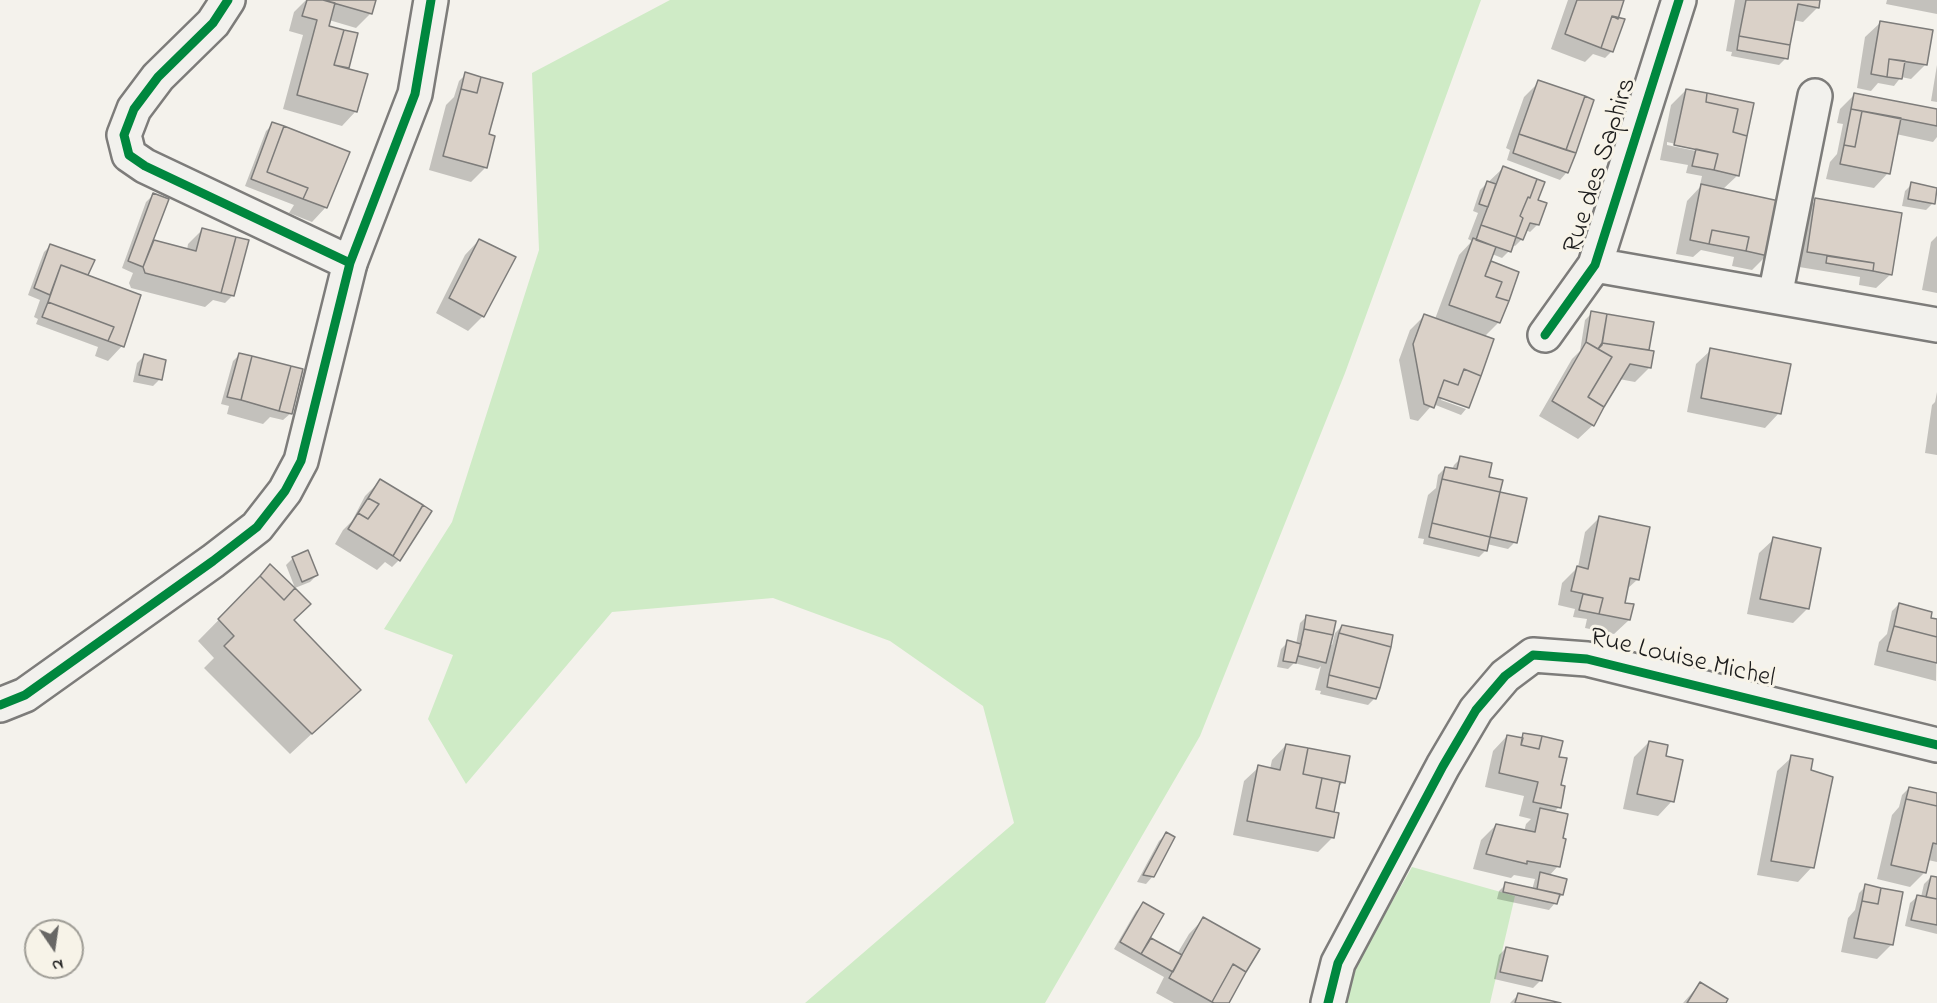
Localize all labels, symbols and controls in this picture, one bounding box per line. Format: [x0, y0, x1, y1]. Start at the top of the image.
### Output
street label: Rue des Saphirs [1558, 74, 1646, 258]
street label: Rue Louise Michel [1586, 623, 1778, 697]
north arrow [24, 919, 84, 979]
text: N [50, 952, 66, 977]

